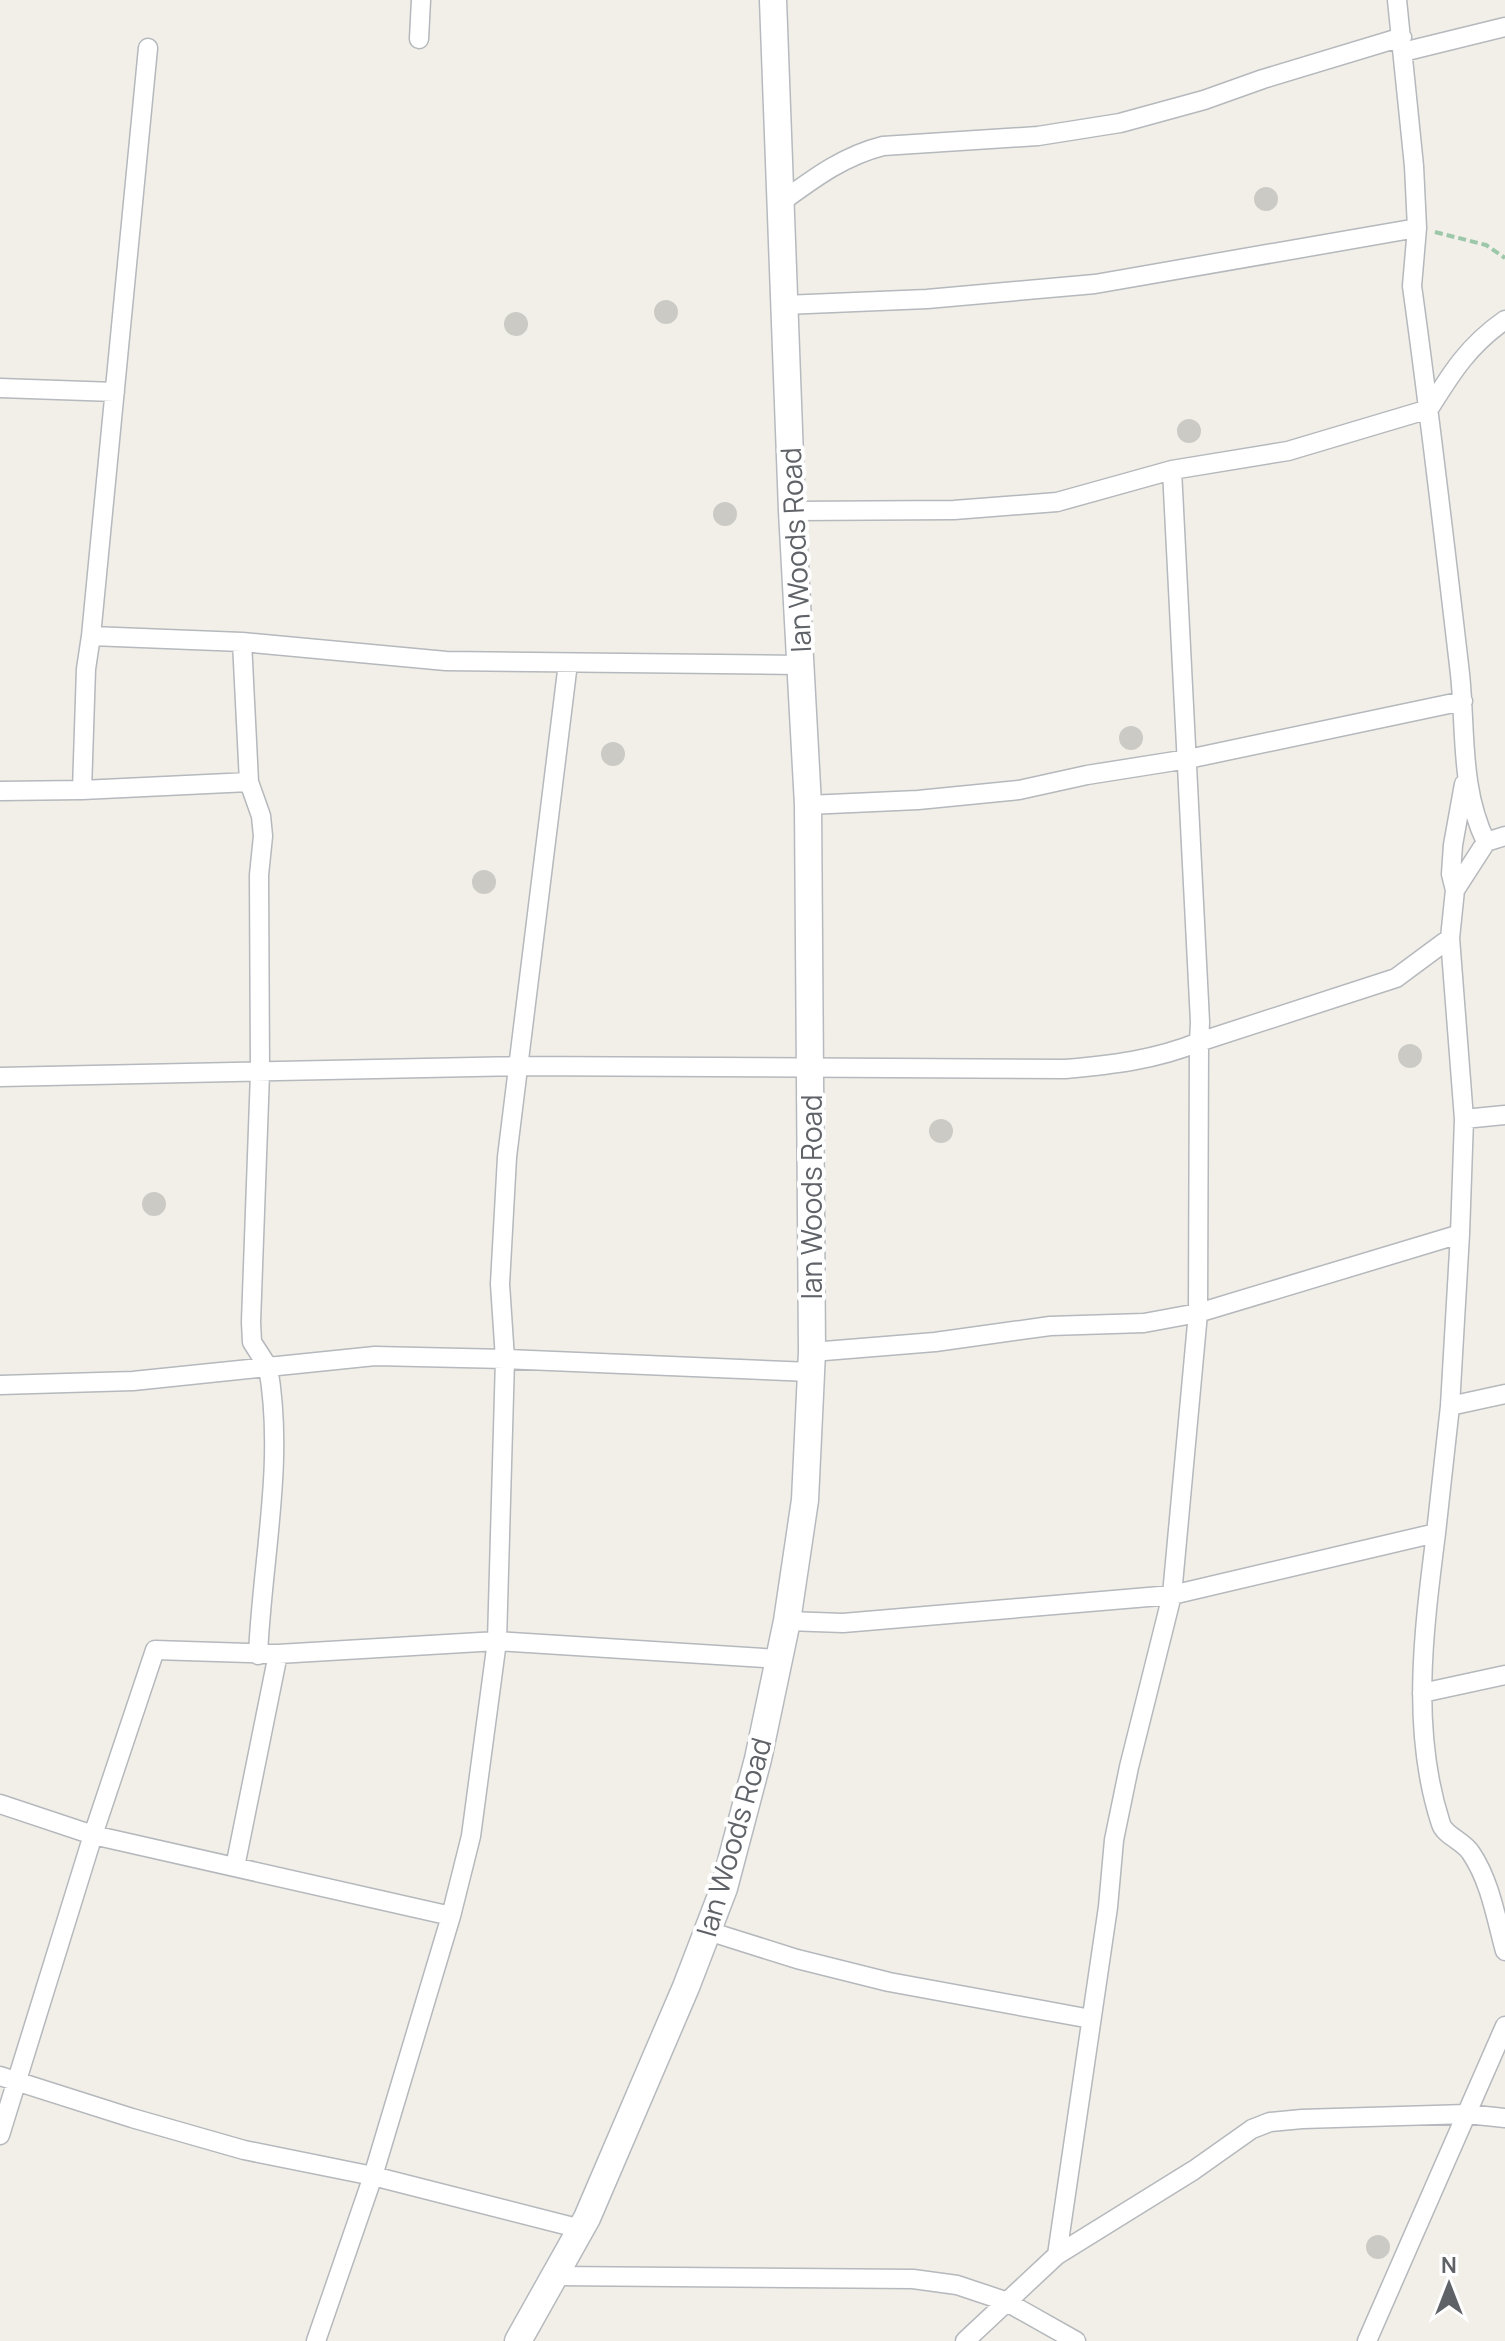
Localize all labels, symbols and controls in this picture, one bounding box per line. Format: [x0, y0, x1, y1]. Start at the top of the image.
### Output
street label: Ian Woods Road [771, 447, 819, 653]
street label: Ian Woods Road [792, 1094, 830, 1300]
street label: Ian Woods Road [686, 1733, 780, 1941]
north arrow [1409, 2245, 1489, 2325]
text: N [1441, 2250, 1457, 2280]

